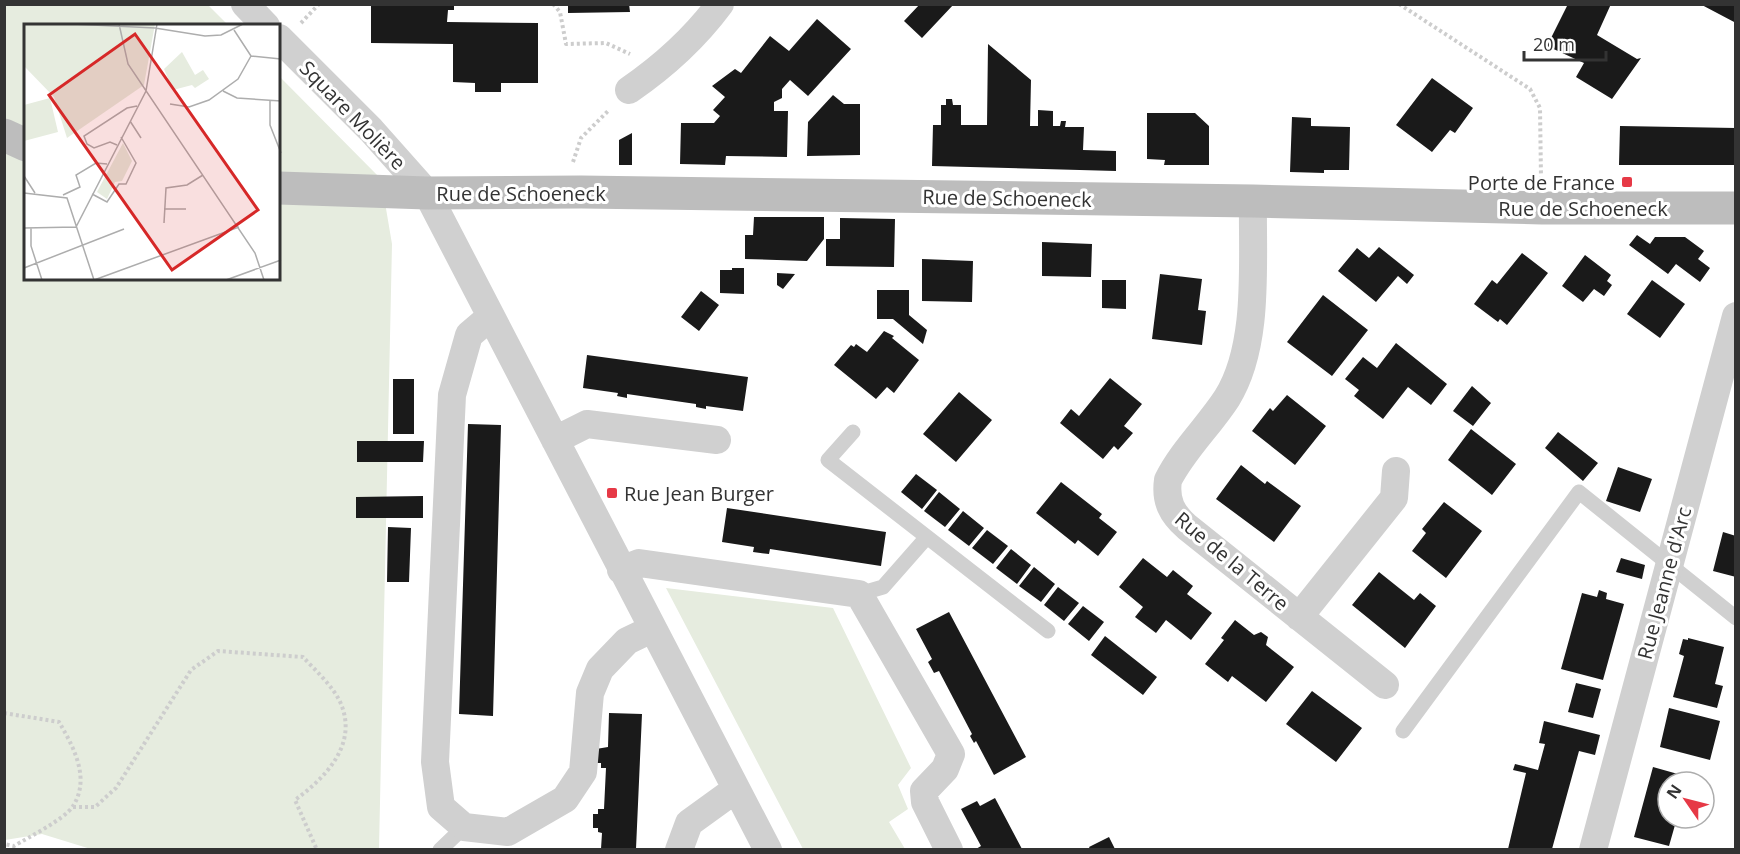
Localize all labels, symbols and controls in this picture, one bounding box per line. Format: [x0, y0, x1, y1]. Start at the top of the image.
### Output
inset map [24, 24, 280, 280]
scale bar [1524, 24, 1606, 62]
text: 20 m [1533, 32, 1575, 56]
street label: Square Molière [294, 55, 412, 175]
place label: Porte de France [1468, 169, 1615, 196]
marker: Porte de France [1620, 175, 1634, 189]
street label: Rue de Schoeneck [436, 180, 606, 207]
street label: Rue de Schoeneck [922, 183, 1092, 213]
street label: Rue de Schoeneck [1498, 195, 1668, 222]
place label: Rue Jean Burger [624, 480, 774, 507]
marker: Rue Jean Burger [605, 486, 619, 500]
street label: Rue Jeanne d'Arc [1631, 504, 1697, 662]
street label: Rue de la Terre [1169, 505, 1295, 617]
north arrow [1656, 770, 1716, 830]
text: N [1661, 780, 1686, 803]

